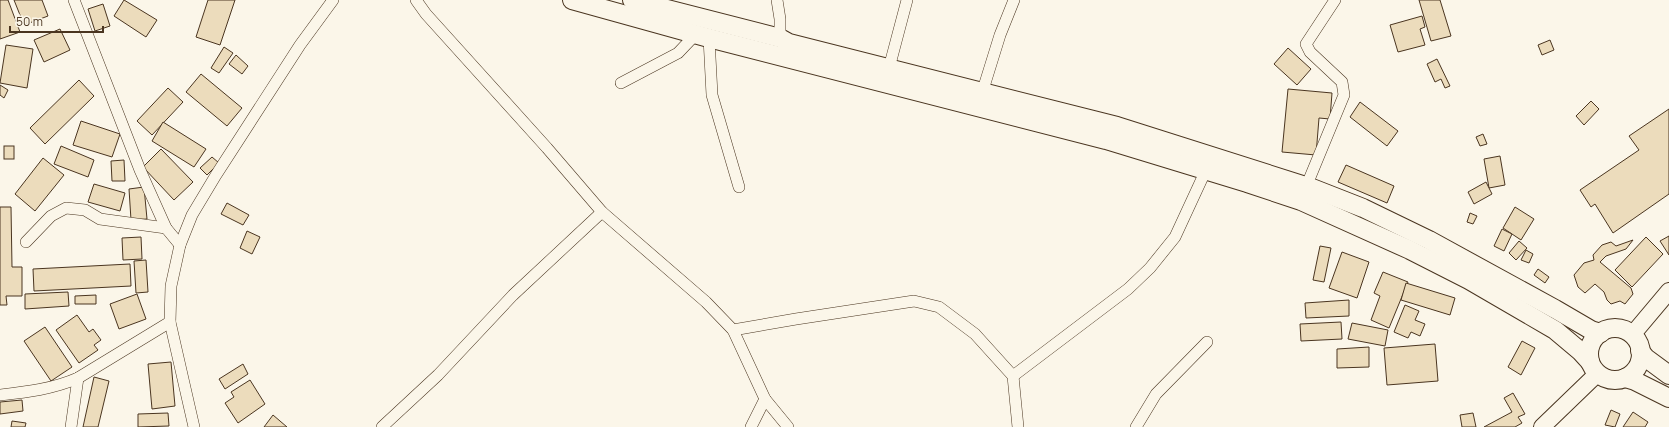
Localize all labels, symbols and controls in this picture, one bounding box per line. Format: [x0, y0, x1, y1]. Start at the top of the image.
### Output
scale bar [10, 8, 103, 34]
text: 50 m [16, 13, 43, 30]

